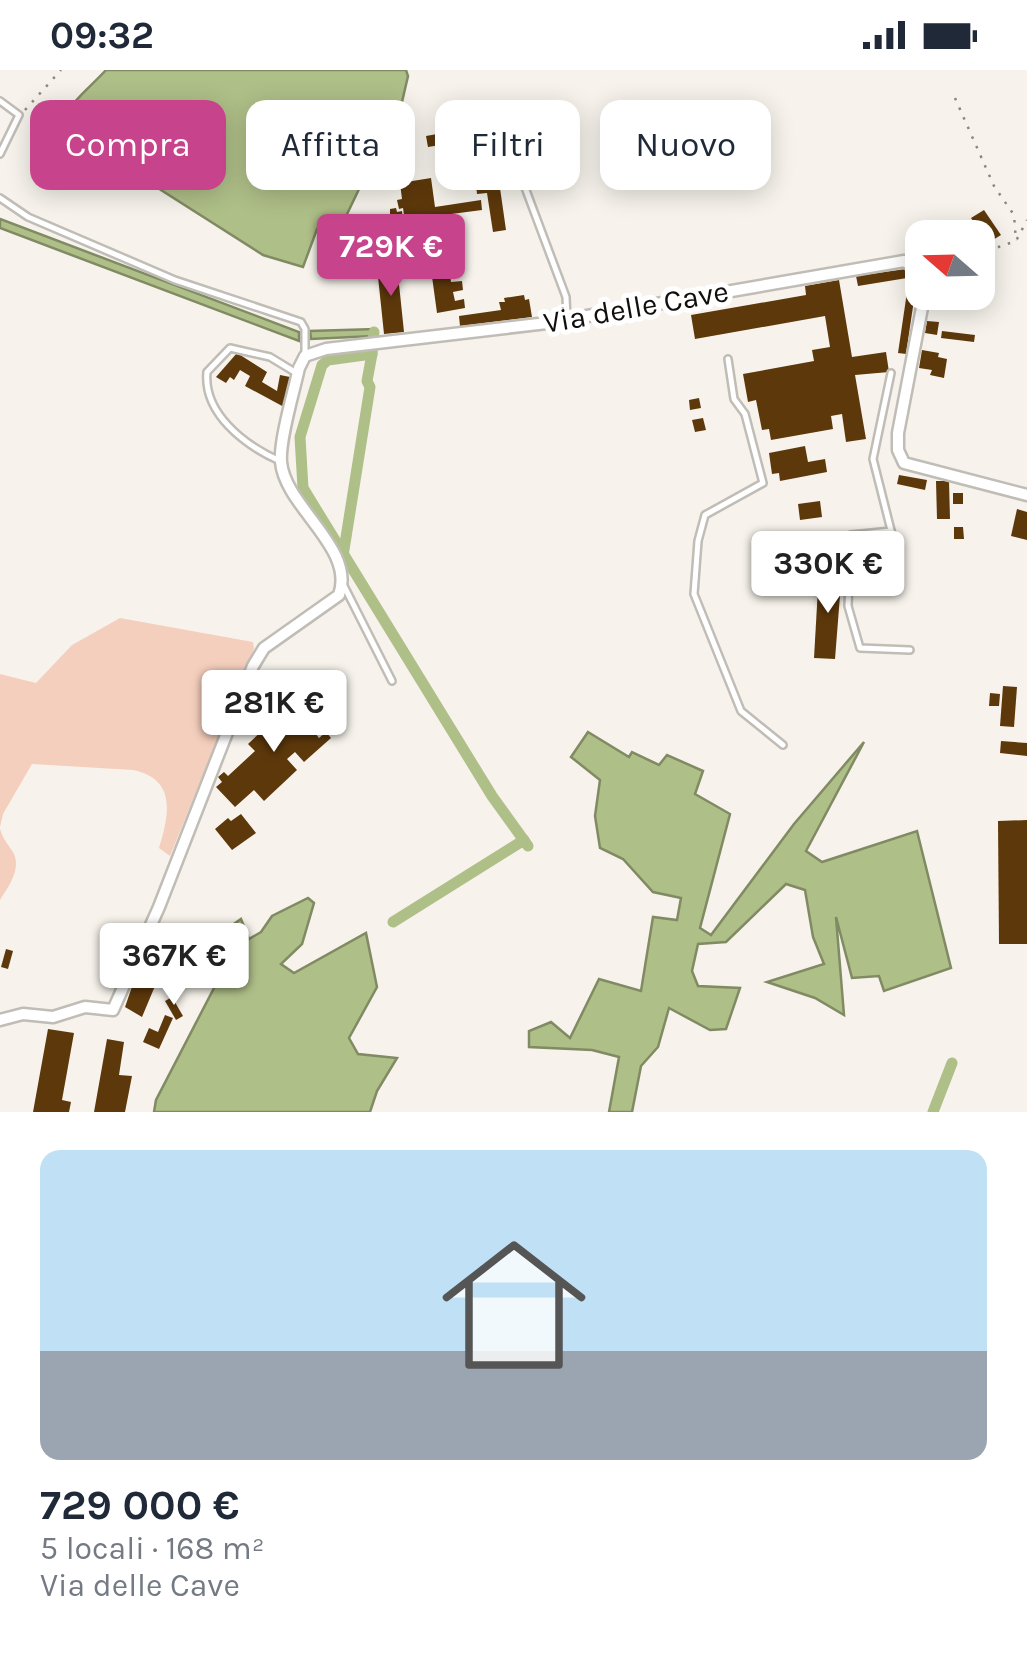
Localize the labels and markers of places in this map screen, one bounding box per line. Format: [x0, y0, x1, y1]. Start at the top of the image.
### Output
pin: 729K € [310, 214, 472, 299]
pin: 330K € [747, 531, 909, 616]
pin: 281K € [193, 670, 355, 755]
pin: 367K € [93, 923, 255, 1008]

